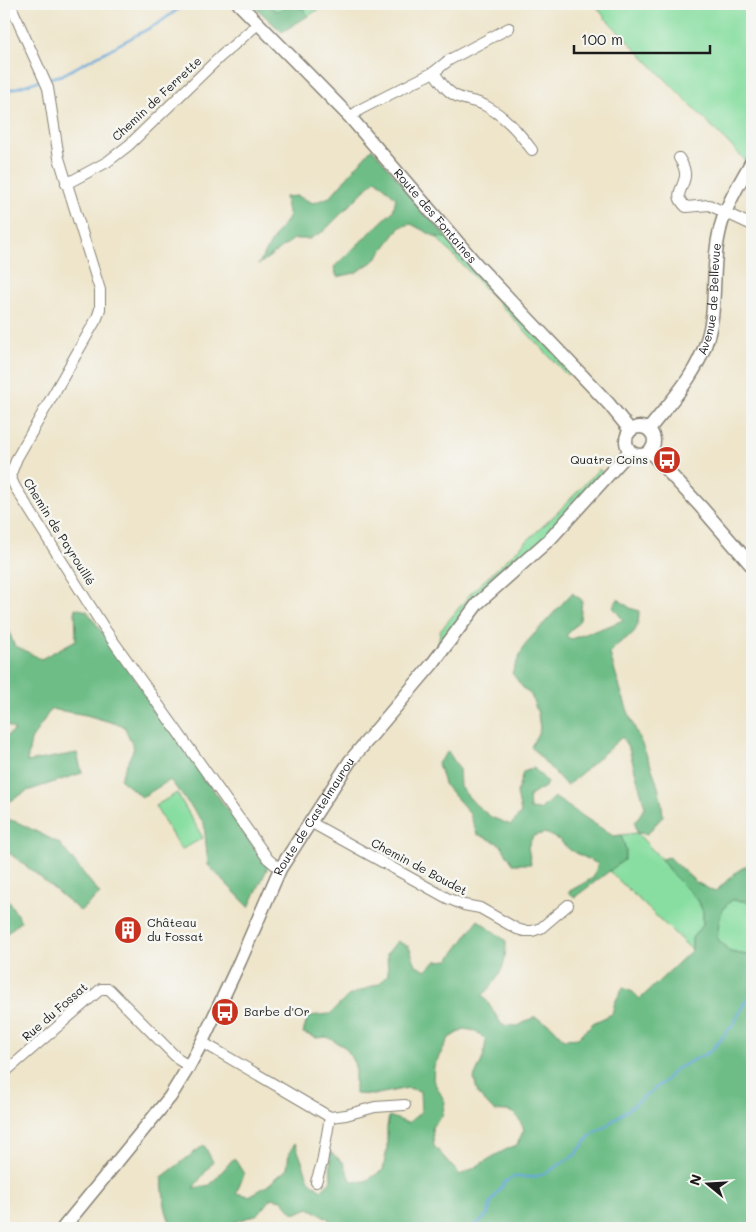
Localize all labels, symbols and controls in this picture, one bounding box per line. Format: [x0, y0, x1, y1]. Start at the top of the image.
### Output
scale bar [574, 22, 710, 54]
text: 100 m [581, 29, 623, 49]
street label: Chemin de Ferrette [108, 53, 205, 144]
street label: Route des Fontaines [391, 165, 481, 266]
street label: Avenue de Bellevue [693, 242, 724, 357]
bus stop icon: Quatre Coins [652, 445, 682, 475]
place label: Quatre Coins [570, 451, 648, 467]
street label: Chemin de Payrouillé [20, 475, 99, 588]
street label: Route de Castelmaurou [269, 754, 357, 878]
street label: Chemin de Boudet [369, 834, 470, 898]
place label: Château du Fossat [147, 914, 203, 944]
building icon: Château du Fossat [113, 915, 143, 945]
street label: Rue du Fossat [18, 978, 90, 1044]
bus stop icon: Barbe d'Or [210, 997, 240, 1027]
place label: Barbe d'Or [244, 1003, 310, 1019]
north arrow [684, 1160, 734, 1210]
text: N [684, 1172, 706, 1188]

